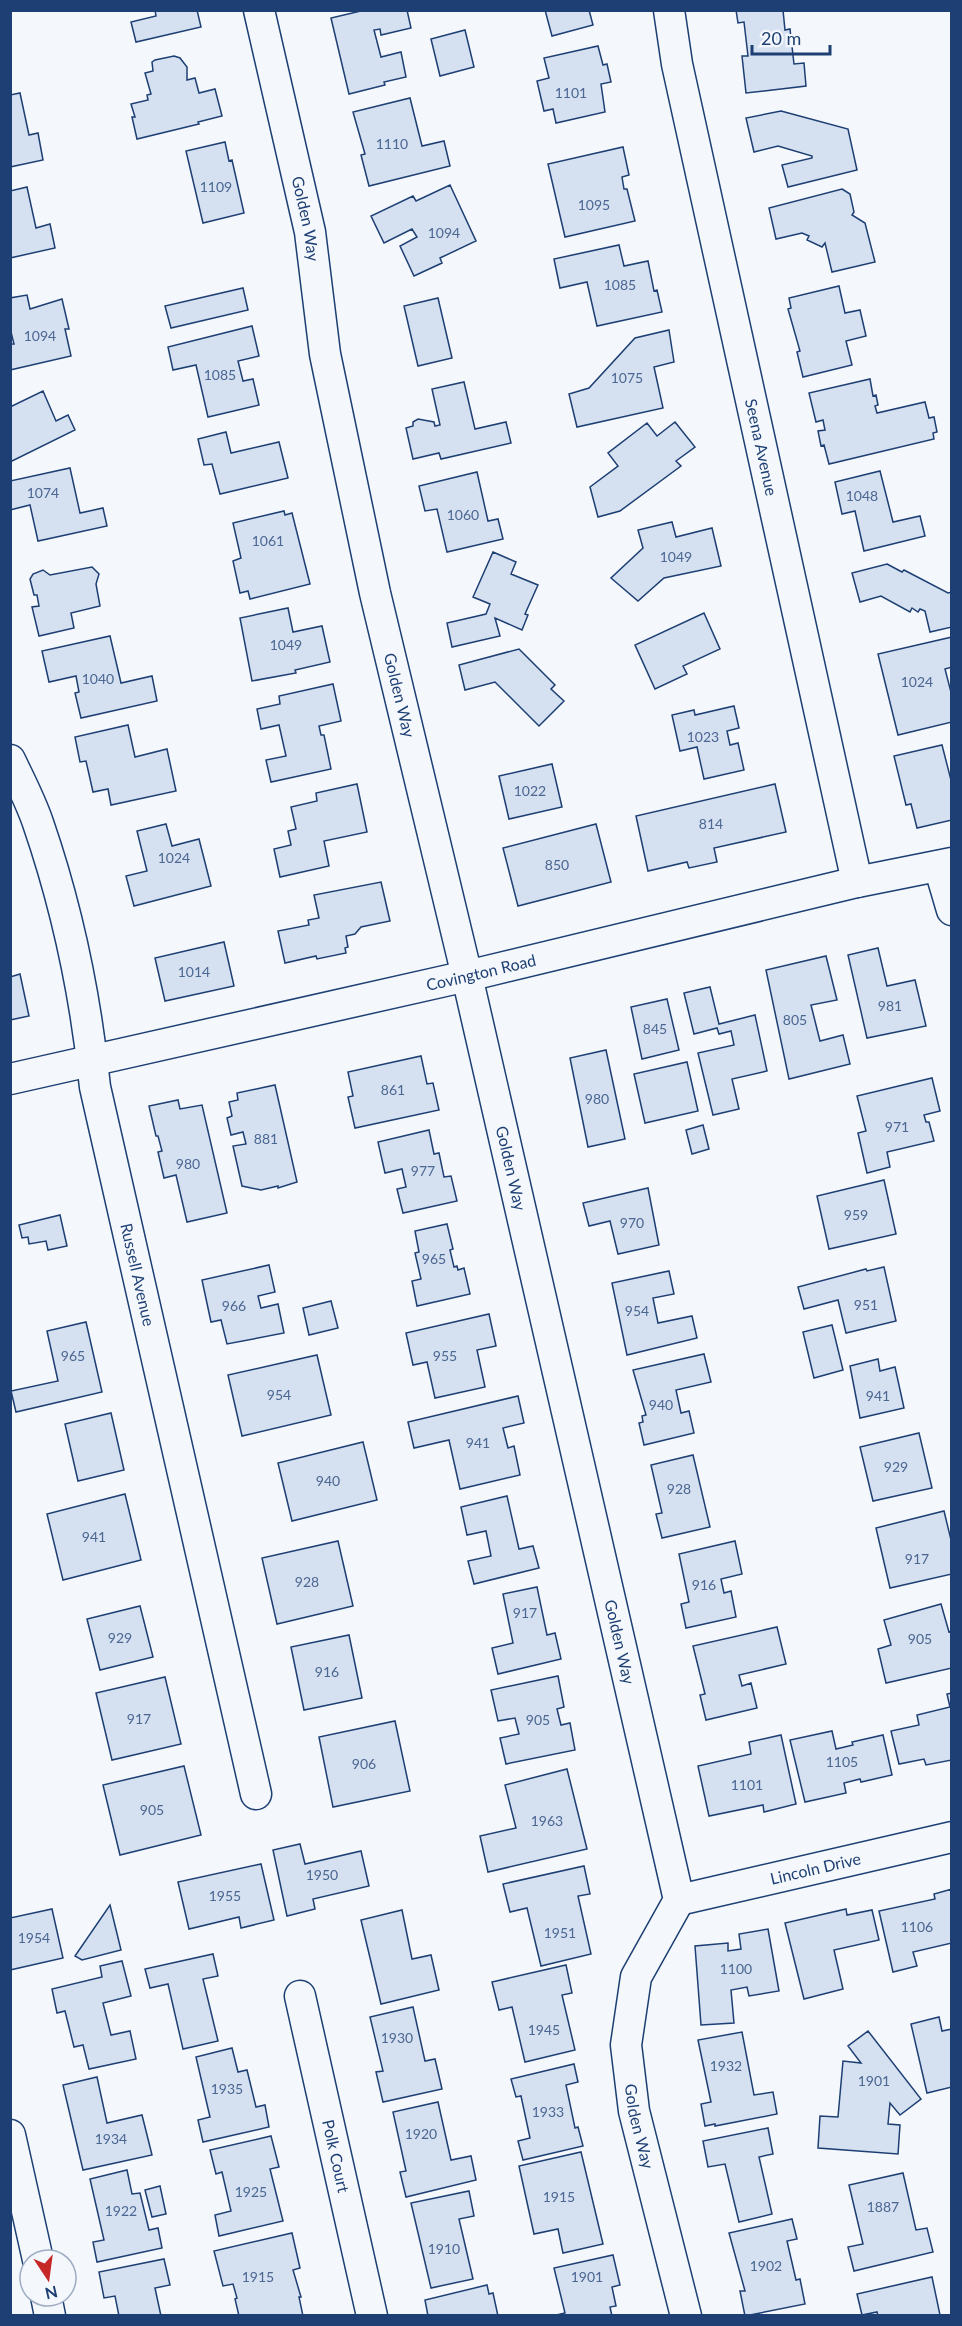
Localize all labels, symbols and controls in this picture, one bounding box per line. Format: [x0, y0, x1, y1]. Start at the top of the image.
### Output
scale bar [752, 18, 830, 56]
text: 20 m [761, 27, 801, 49]
house number: 1101 [555, 84, 587, 101]
house number: 1110 [376, 135, 408, 152]
street label: Golden Way [288, 174, 324, 263]
house number: 1109 [200, 178, 232, 195]
house number: 1095 [578, 196, 610, 213]
house number: 1094 [428, 224, 460, 241]
house number: 1085 [604, 276, 636, 293]
house number: 1094 [24, 327, 56, 344]
house number: 1085 [204, 366, 236, 383]
house number: 1075 [611, 369, 643, 386]
street label: Seena Avenue [742, 397, 782, 498]
house number: 1074 [27, 484, 59, 501]
house number: 1048 [846, 487, 878, 504]
house number: 1060 [447, 506, 479, 523]
house number: 1061 [252, 532, 284, 549]
house number: 1049 [660, 548, 692, 565]
house number: 1049 [270, 636, 302, 653]
street label: Golden Way [381, 651, 420, 740]
house number: 1040 [82, 670, 114, 687]
house number: 1024 [901, 673, 933, 690]
house number: 1023 [687, 728, 719, 745]
house number: 1022 [514, 782, 546, 799]
house number: 814 [699, 815, 723, 832]
house number: 1024 [158, 849, 190, 866]
house number: 850 [545, 856, 569, 873]
street label: Covington Road [424, 950, 538, 994]
house number: 1014 [178, 963, 210, 980]
house number: 981 [878, 997, 902, 1014]
house number: 805 [783, 1011, 807, 1028]
house number: 845 [643, 1020, 667, 1037]
house number: 861 [381, 1081, 405, 1098]
house number: 980 [585, 1090, 609, 1107]
house number: 971 [885, 1118, 909, 1135]
street label: Golden Way [493, 1124, 531, 1213]
house number: 881 [254, 1130, 278, 1147]
house number: 980 [176, 1155, 200, 1172]
house number: 977 [411, 1162, 435, 1179]
house number: 959 [844, 1206, 868, 1223]
house number: 970 [620, 1214, 644, 1231]
street label: Russell Avenue [117, 1221, 159, 1328]
house number: 965 [422, 1250, 446, 1267]
house number: 951 [854, 1296, 878, 1313]
house number: 966 [222, 1297, 246, 1314]
house number: 954 [625, 1302, 649, 1319]
house number: 965 [61, 1347, 85, 1364]
house number: 955 [433, 1347, 457, 1364]
house number: 954 [267, 1386, 291, 1403]
house number: 941 [866, 1387, 890, 1404]
house number: 940 [649, 1396, 673, 1413]
house number: 941 [466, 1434, 490, 1451]
house number: 929 [884, 1458, 908, 1475]
house number: 940 [316, 1472, 340, 1489]
house number: 928 [667, 1480, 691, 1497]
house number: 941 [82, 1528, 106, 1545]
house number: 917 [905, 1550, 929, 1567]
house number: 928 [295, 1573, 319, 1590]
house number: 916 [692, 1576, 716, 1593]
street label: Golden Way [601, 1598, 639, 1687]
house number: 917 [513, 1604, 537, 1621]
house number: 929 [108, 1629, 132, 1646]
house number: 905 [908, 1630, 932, 1647]
house number: 916 [315, 1663, 339, 1680]
house number: 917 [127, 1710, 151, 1727]
house number: 905 [526, 1711, 550, 1728]
house number: 1105 [826, 1753, 858, 1770]
house number: 906 [352, 1755, 376, 1772]
house number: 1101 [731, 1776, 763, 1793]
house number: 905 [140, 1801, 164, 1818]
house number: 1963 [531, 1812, 563, 1829]
street label: Lincoln Drive [768, 1848, 863, 1888]
house number: 1950 [306, 1866, 338, 1883]
house number: 1955 [209, 1887, 241, 1904]
house number: 1106 [901, 1918, 933, 1935]
house number: 1951 [544, 1924, 576, 1941]
house number: 1954 [18, 1929, 50, 1946]
house number: 1100 [720, 1960, 752, 1977]
house number: 1945 [528, 2021, 560, 2038]
house number: 1930 [381, 2029, 413, 2046]
house number: 1932 [710, 2057, 742, 2074]
house number: 1901 [858, 2072, 890, 2089]
house number: 1935 [211, 2080, 243, 2097]
street label: Golden Way [622, 2083, 658, 2171]
house number: 1933 [532, 2103, 564, 2120]
street label: Polk Court [319, 2118, 354, 2195]
house number: 1920 [405, 2125, 437, 2142]
house number: 1934 [95, 2130, 127, 2147]
house number: 1925 [235, 2183, 267, 2200]
house number: 1915 [543, 2188, 575, 2205]
house number: 1887 [867, 2198, 899, 2215]
house number: 1922 [105, 2202, 137, 2219]
house number: 1910 [428, 2240, 460, 2257]
north arrow [18, 2248, 78, 2308]
house number: 1902 [750, 2257, 782, 2274]
house number: 1915 [242, 2268, 274, 2285]
house number: 1901 [571, 2268, 603, 2285]
text: N [43, 2282, 60, 2304]

